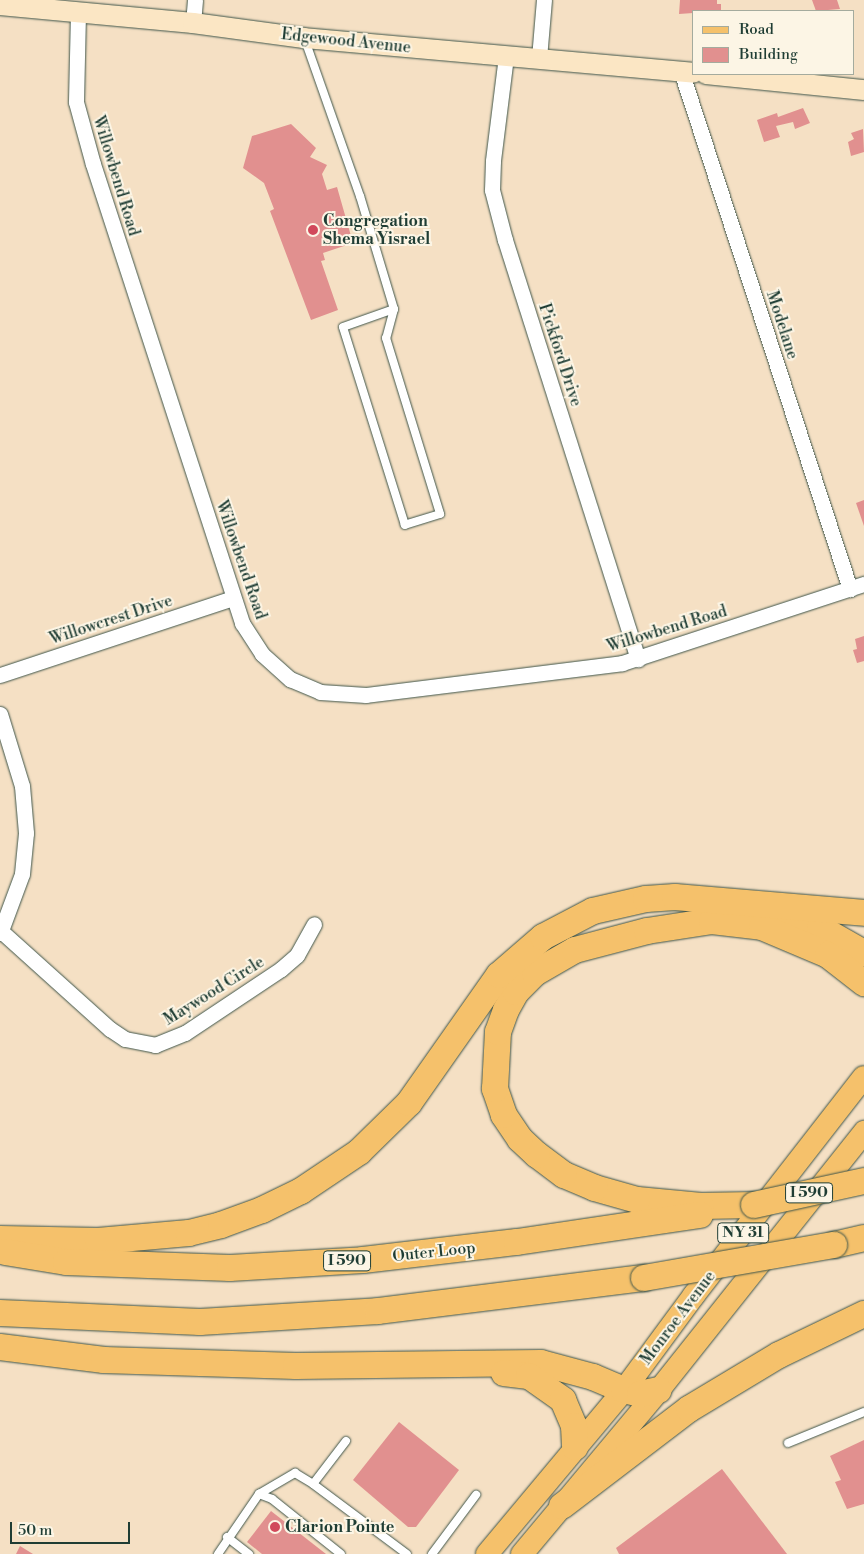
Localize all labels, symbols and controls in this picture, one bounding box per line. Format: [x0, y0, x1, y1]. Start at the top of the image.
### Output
legend [692, 10, 854, 75]
text: Road [739, 20, 774, 39]
street label: Edgewood Avenue [280, 25, 412, 57]
text: Building [739, 45, 798, 64]
street label: Willowbend Road [89, 114, 143, 238]
place label: Congregation Shema Yisrael [323, 211, 430, 249]
marker: Congregation Shema Yisrael [307, 224, 319, 236]
street label: Modelane [762, 288, 802, 362]
street label: Pickford Drive [534, 301, 586, 409]
street label: Willowbend Road [212, 498, 270, 622]
street label: Willowcrest Drive [47, 591, 175, 649]
street label: Willowbend Road [605, 602, 729, 656]
street label: Maywood Circle [160, 952, 268, 1030]
road number: I 590 [784, 1180, 834, 1206]
road number: NY 31 [717, 1220, 769, 1246]
street label: Outer Loop [392, 1238, 476, 1266]
road number: I 590 [322, 1248, 372, 1274]
street label: Monroe Avenue [636, 1267, 720, 1369]
scale bar [12, 1512, 132, 1544]
place label: Clarion Pointe [285, 1517, 394, 1537]
text: 50 m [18, 1521, 52, 1540]
marker: Clarion Pointe [269, 1521, 281, 1533]

